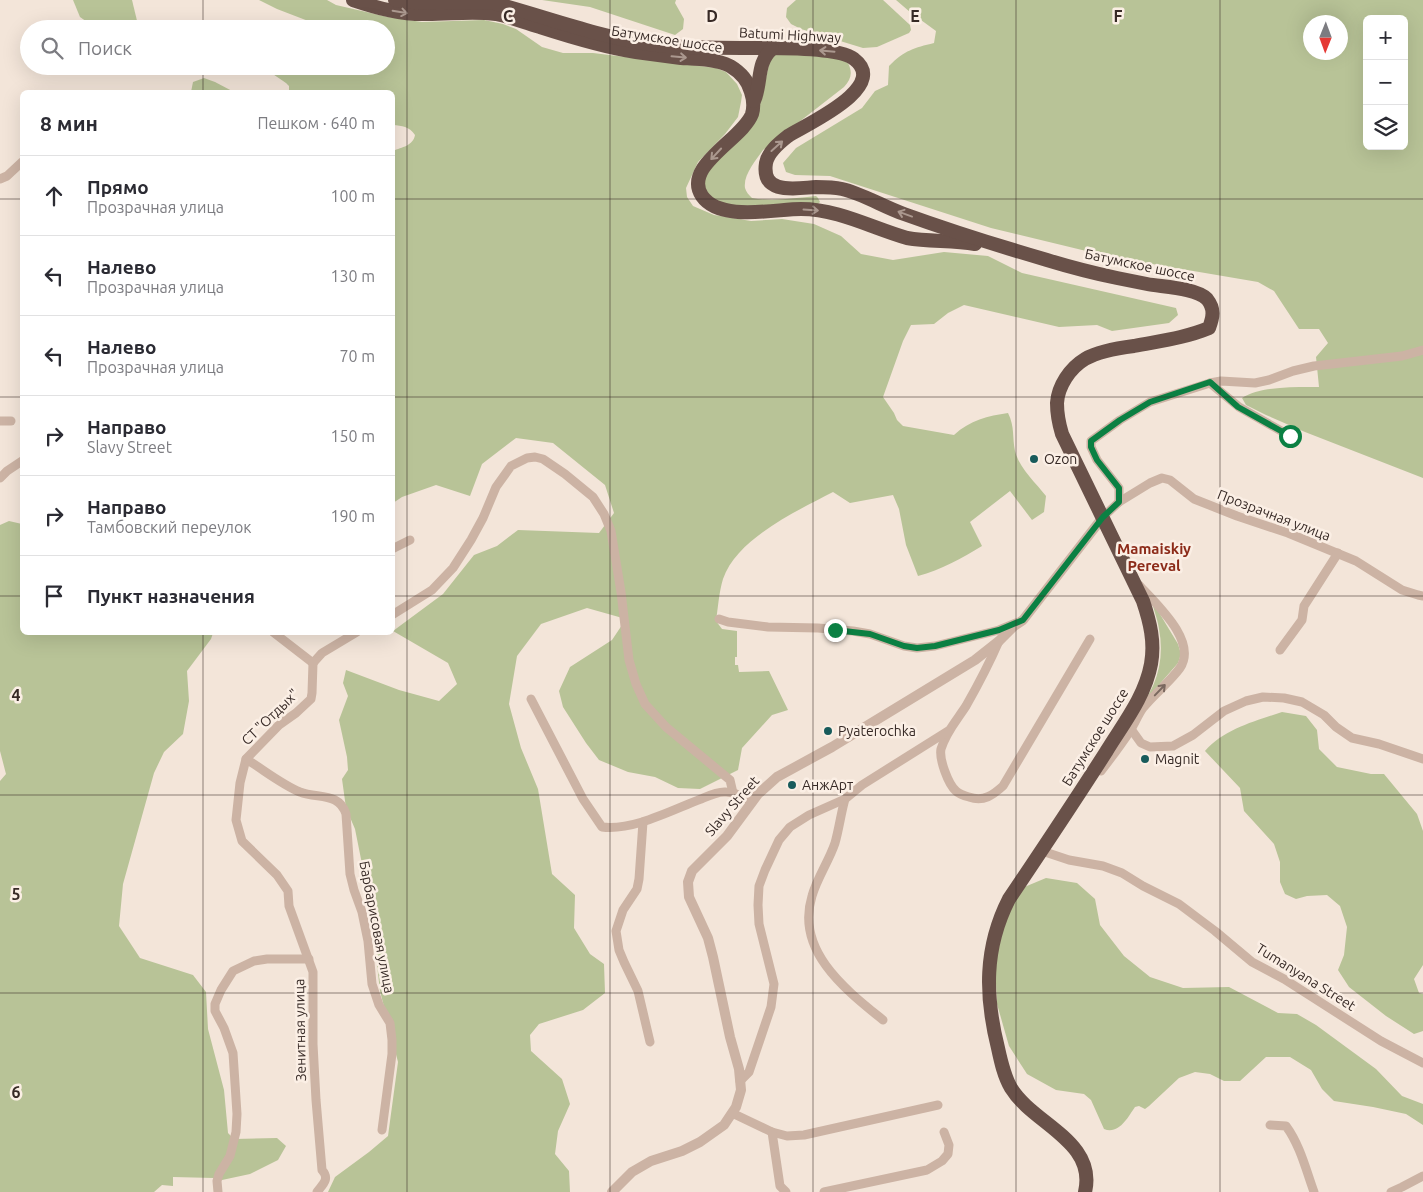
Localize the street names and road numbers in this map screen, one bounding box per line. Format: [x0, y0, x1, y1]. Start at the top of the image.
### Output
street label: Батумское шоссе [610, 22, 724, 56]
street label: Batumi Highway [739, 24, 842, 46]
street label: Батумское шоссе [1083, 246, 1197, 284]
street label: Прозрачная улица [1215, 486, 1333, 544]
street label: Батумское шоссе [1059, 685, 1131, 789]
street label: СТ "Отдых" [238, 686, 302, 748]
street label: Slavy Street [702, 772, 763, 839]
street label: Барбарисовая улица [356, 859, 398, 995]
street label: Tumanyana Street [1253, 940, 1359, 1014]
street label: Зенитная улица [291, 979, 309, 1081]

